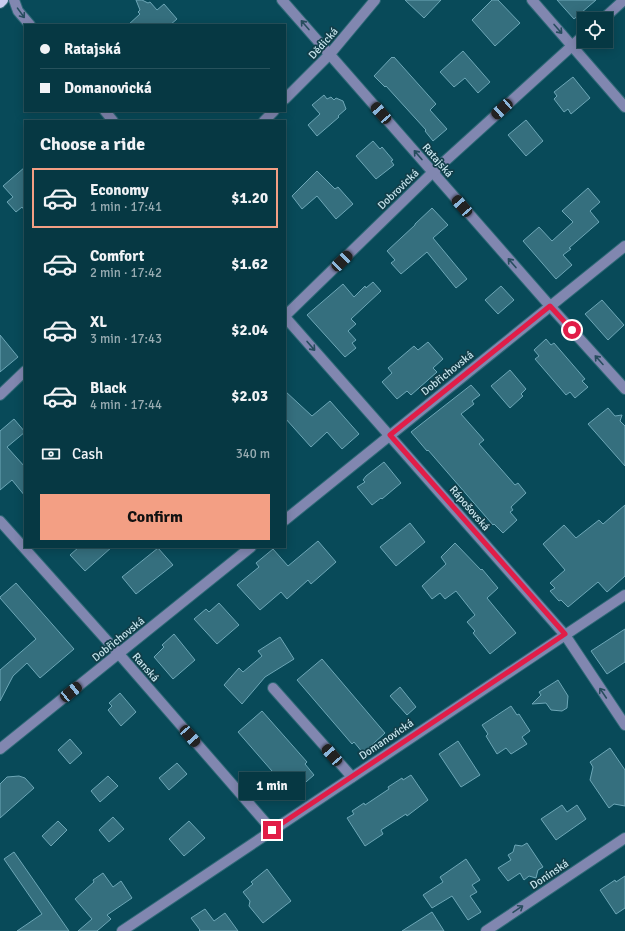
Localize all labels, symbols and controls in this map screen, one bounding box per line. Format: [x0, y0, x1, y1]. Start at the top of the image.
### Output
one-way arrow [17, 8, 25, 19]
map controls [577, 12, 613, 48]
button: locate [577, 12, 613, 48]
one-way arrow [300, 20, 309, 31]
one-way arrow [553, 24, 562, 35]
street label: Dědická [306, 25, 341, 62]
text: Ratajská [64, 40, 121, 58]
text: Domanovická [64, 79, 152, 97]
car [489, 97, 515, 121]
car [369, 100, 393, 126]
text: Choose a ride [40, 133, 145, 155]
street label: Ratajská [419, 141, 456, 180]
one-way arrow [413, 150, 422, 160]
street label: Dobrovická [375, 166, 422, 212]
icon: car [42, 180, 78, 216]
text: Economy [90, 181, 149, 199]
text: $1.20 [231, 189, 268, 207]
car [450, 193, 474, 219]
text: 1 min · 17:41 [90, 199, 162, 215]
icon: car [42, 246, 78, 282]
text: Comfort [90, 247, 144, 265]
car [329, 248, 355, 274]
text: $1.62 [231, 255, 268, 273]
one-way arrow [508, 258, 517, 268]
text: 2 min · 17:42 [90, 265, 162, 281]
icon: car [42, 312, 78, 348]
text: XL [90, 313, 107, 331]
text: $2.04 [231, 321, 268, 339]
route start [563, 321, 581, 339]
text: 3 min · 17:43 [90, 331, 162, 347]
one-way arrow [306, 341, 315, 351]
street label: Dobřichovská [419, 348, 476, 398]
one-way arrow [595, 356, 604, 366]
icon: car [42, 378, 78, 414]
text: Black [90, 379, 127, 397]
text: $2.03 [231, 387, 268, 405]
text: 4 min · 17:44 [90, 397, 162, 413]
icon: cash [40, 443, 62, 465]
text: Cash [72, 445, 103, 463]
text: 340 m [236, 446, 270, 462]
street label: Rápošovská [447, 483, 493, 534]
button: Confirm [40, 494, 270, 540]
street label: Dobřichovská [90, 614, 147, 664]
street label: Ranská [130, 650, 162, 685]
car [58, 680, 84, 704]
one-way arrow [599, 687, 607, 699]
street label: Domanovická [357, 716, 416, 762]
car [178, 723, 202, 749]
car [320, 742, 344, 768]
callout: 1 min [239, 772, 305, 800]
text: 1 min [256, 778, 288, 794]
route end [263, 821, 281, 839]
street label: Donínská [528, 857, 571, 892]
one-way arrow [512, 905, 523, 913]

